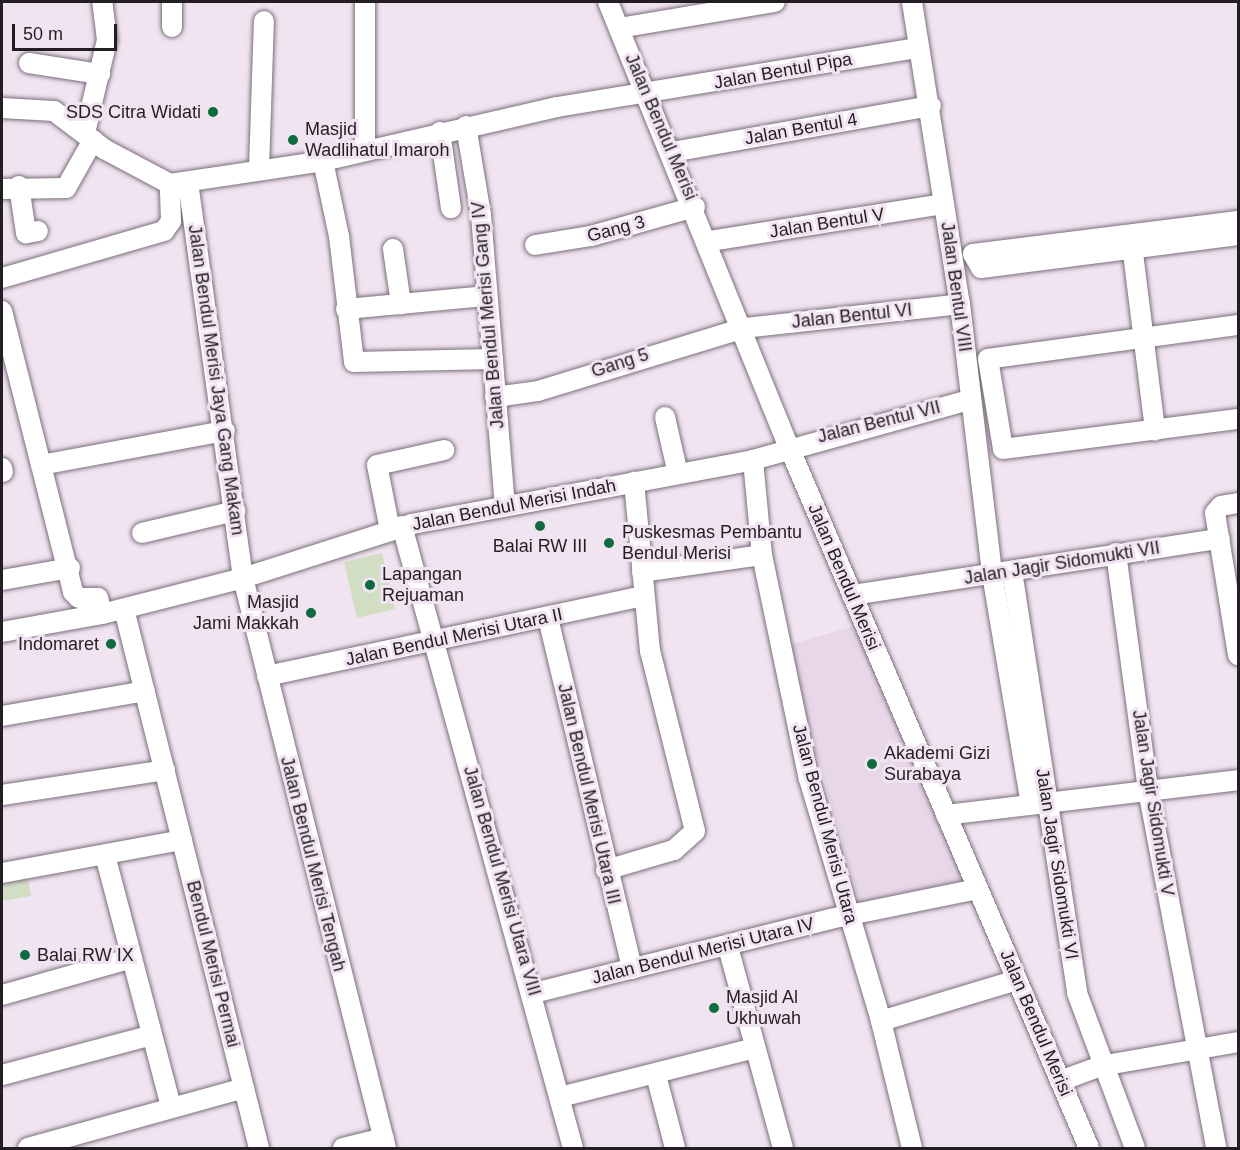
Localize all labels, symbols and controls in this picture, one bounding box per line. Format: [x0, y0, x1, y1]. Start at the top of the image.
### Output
scale bar [15, 12, 120, 50]
text: 50 m [23, 24, 63, 44]
street label: Jalan Bentul Pipa [712, 48, 854, 94]
street label: Jalan Bendul Merisi [620, 50, 702, 204]
place label: SDS Citra Widati [66, 101, 201, 123]
marker: SDS Citra Widati [206, 105, 220, 119]
street label: Jalan Bentul 4 [743, 108, 859, 150]
place label: Masjid Wadlihatul Imaroh [305, 119, 449, 162]
marker: Masjid Wadlihatul Imaroh [286, 133, 300, 147]
street label: Jalan Bendul Merisi Gang IV [467, 200, 509, 430]
street label: Jalan Bentul V [768, 203, 886, 243]
street label: Gang 3 [585, 211, 647, 247]
street label: Jalan Bentul VIII [936, 221, 976, 353]
street label: Jalan Bendul Merisi Jaya Gang Makam [184, 223, 248, 537]
street label: Jalan Bentul VI [791, 299, 913, 333]
street label: Gang 5 [589, 344, 651, 382]
street label: Jalan Bentul VII [815, 396, 943, 448]
street label: Jalan Bendul Merisi Indah [410, 475, 618, 535]
street label: Jalan Bendul Merisi [803, 500, 885, 654]
marker: Balai RW III [533, 519, 547, 533]
place label: Puskesmas Pembantu Bendul Merisi [622, 522, 802, 564]
marker: Puskesmas Pembantu Bendul Merisi [600, 534, 618, 552]
place label: Balai RW III [493, 535, 587, 557]
street label: Jalan Jagir Sidomukti VII [962, 537, 1162, 589]
place label: Lapangan Rejuaman [382, 564, 464, 606]
marker: Lapangan Rejuaman [363, 578, 377, 592]
place label: Masjid Jami Makkah [193, 592, 299, 634]
street label: Jalan Bendul Merisi Utara II [344, 603, 564, 671]
marker: Masjid Jami Makkah [304, 606, 318, 620]
place label: Indomaret [18, 633, 99, 655]
marker: Indomaret [104, 637, 118, 651]
street label: Jalan Bendul Merisi Utara III [553, 681, 625, 907]
street label: Jalan Jagir Sidomukti V [1128, 708, 1178, 898]
street label: Jalan Bendul Merisi Utara [788, 722, 862, 926]
place label: Akademi Gizi Surabaya [884, 743, 990, 786]
street label: Jalan Bendul Merisi Tengah [276, 754, 350, 974]
marker: Akademi Gizi Surabaya [865, 757, 879, 771]
street label: Jalan Bendul Merisi Utara VIII [459, 764, 545, 998]
street label: Jalan Jagir Sidomukti VI [1031, 767, 1083, 961]
street label: Bendul Merisi Permai [182, 878, 244, 1050]
street label: Jalan Bendul Merisi Utara IV [590, 913, 816, 989]
place label: Balai RW IX [37, 944, 134, 966]
street label: Jalan Bendul Merisi [995, 946, 1077, 1100]
marker: Balai RW IX [18, 948, 32, 962]
place label: Masjid Al Ukhuwah [726, 987, 801, 1030]
marker: Masjid Al Ukhuwah [707, 1001, 721, 1015]

